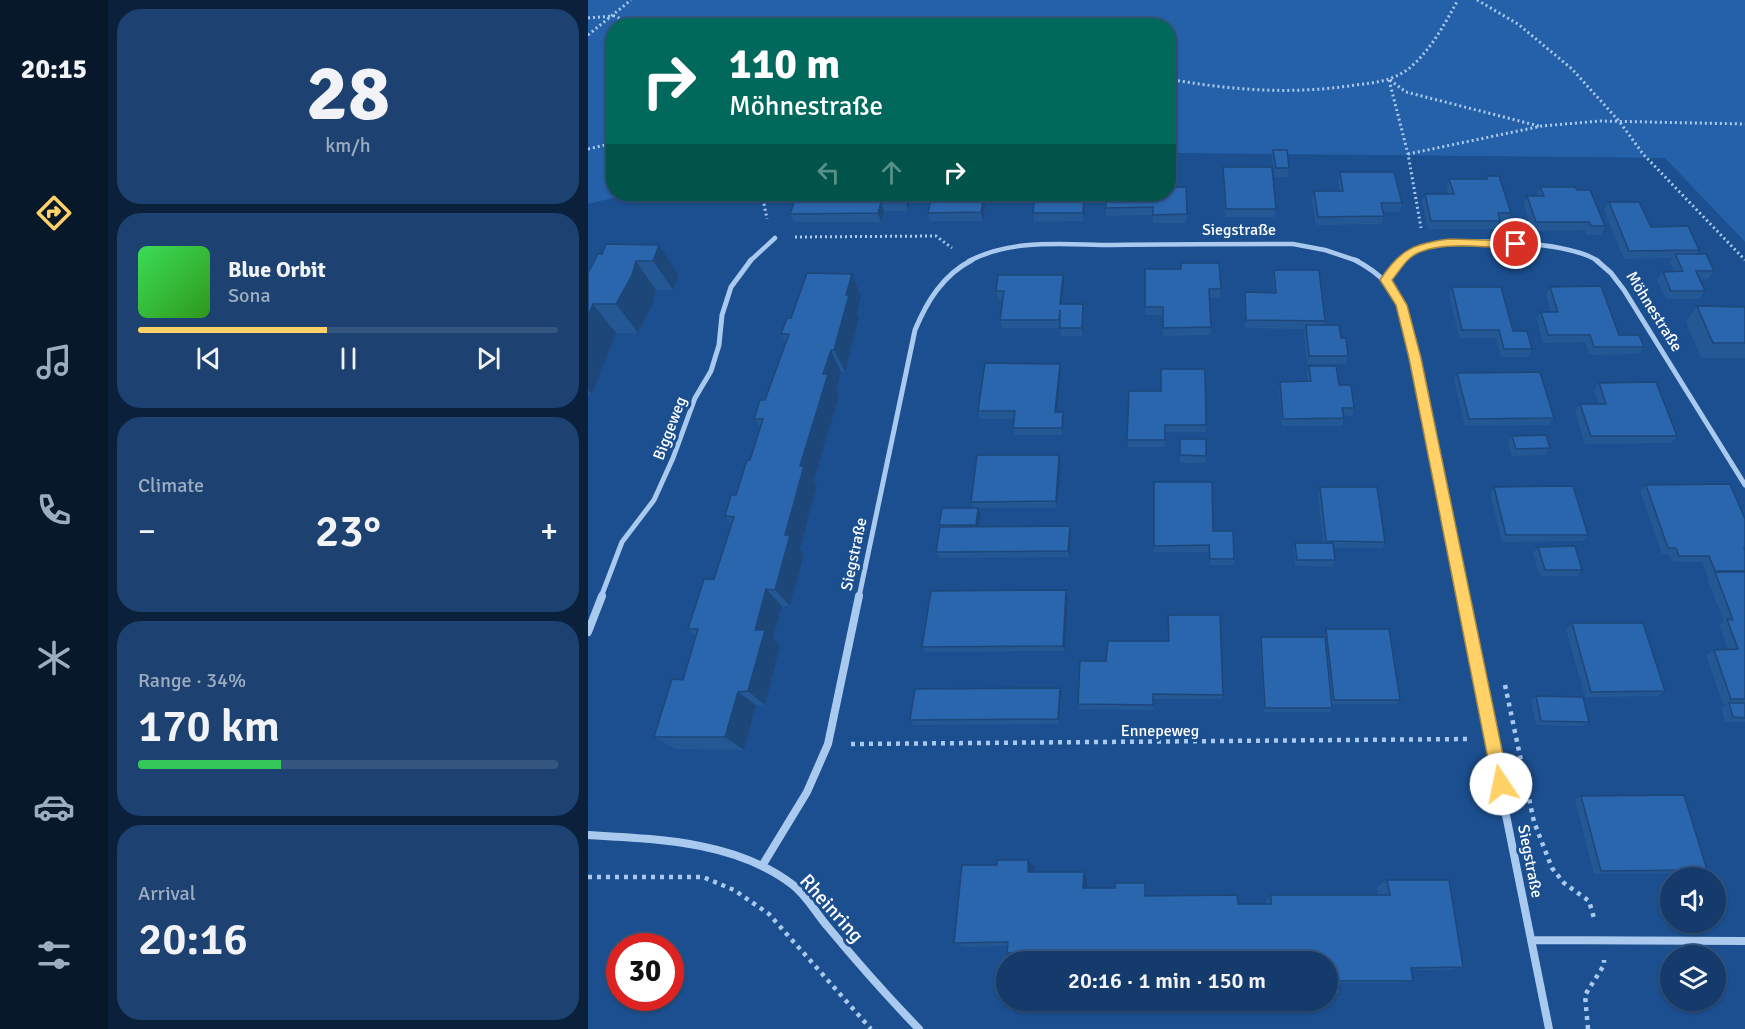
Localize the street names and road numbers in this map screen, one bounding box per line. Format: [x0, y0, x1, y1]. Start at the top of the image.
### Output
street label: Siegstraße [1202, 220, 1276, 240]
street label: Möhnestraße [1622, 268, 1687, 356]
street label: Biggeweg [649, 394, 691, 463]
street label: Siegstraße [836, 516, 871, 593]
street label: Ennepeweg [1121, 721, 1199, 741]
street label: Siegstraße [1513, 823, 1547, 900]
street label: Rheinring [794, 869, 869, 948]

